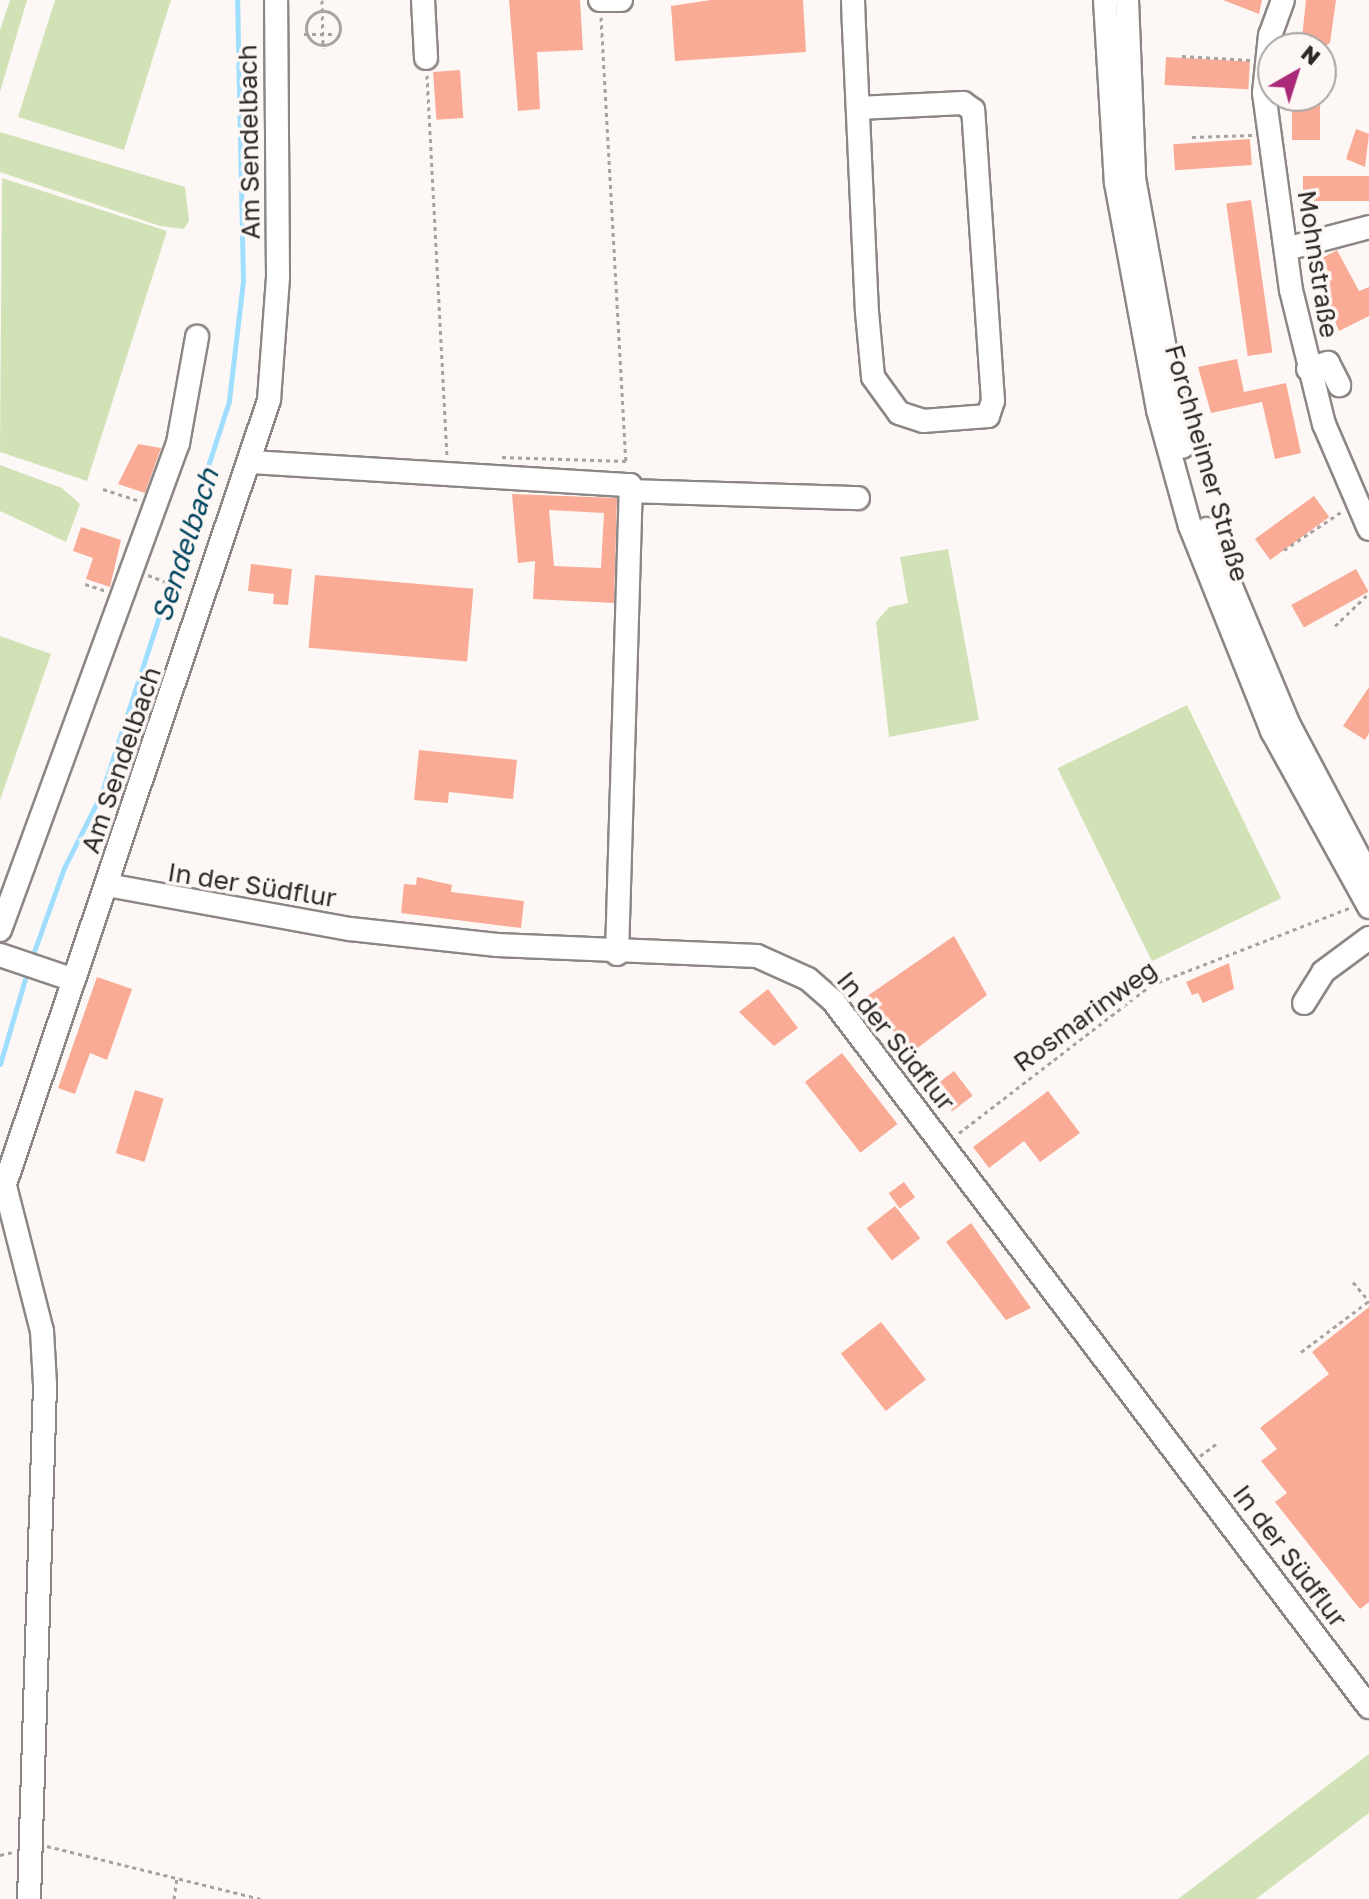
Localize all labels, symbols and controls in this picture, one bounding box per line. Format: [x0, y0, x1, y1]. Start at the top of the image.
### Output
north arrow [1257, 32, 1337, 112]
text: N [1296, 39, 1326, 70]
street label: Am Sendelbach [232, 44, 266, 240]
street label: Mohnstraße [1291, 188, 1345, 340]
street label: Forchheimer Straße [1158, 341, 1256, 585]
water label: Sendelbach [144, 464, 226, 626]
street label: Am Sendelbach [75, 663, 167, 857]
street label: In der Südflur [165, 856, 339, 914]
street label: Rosmarinweg [1007, 954, 1163, 1078]
street label: In der Südflur [830, 965, 962, 1117]
street label: In der Südflur [1226, 1479, 1354, 1633]

